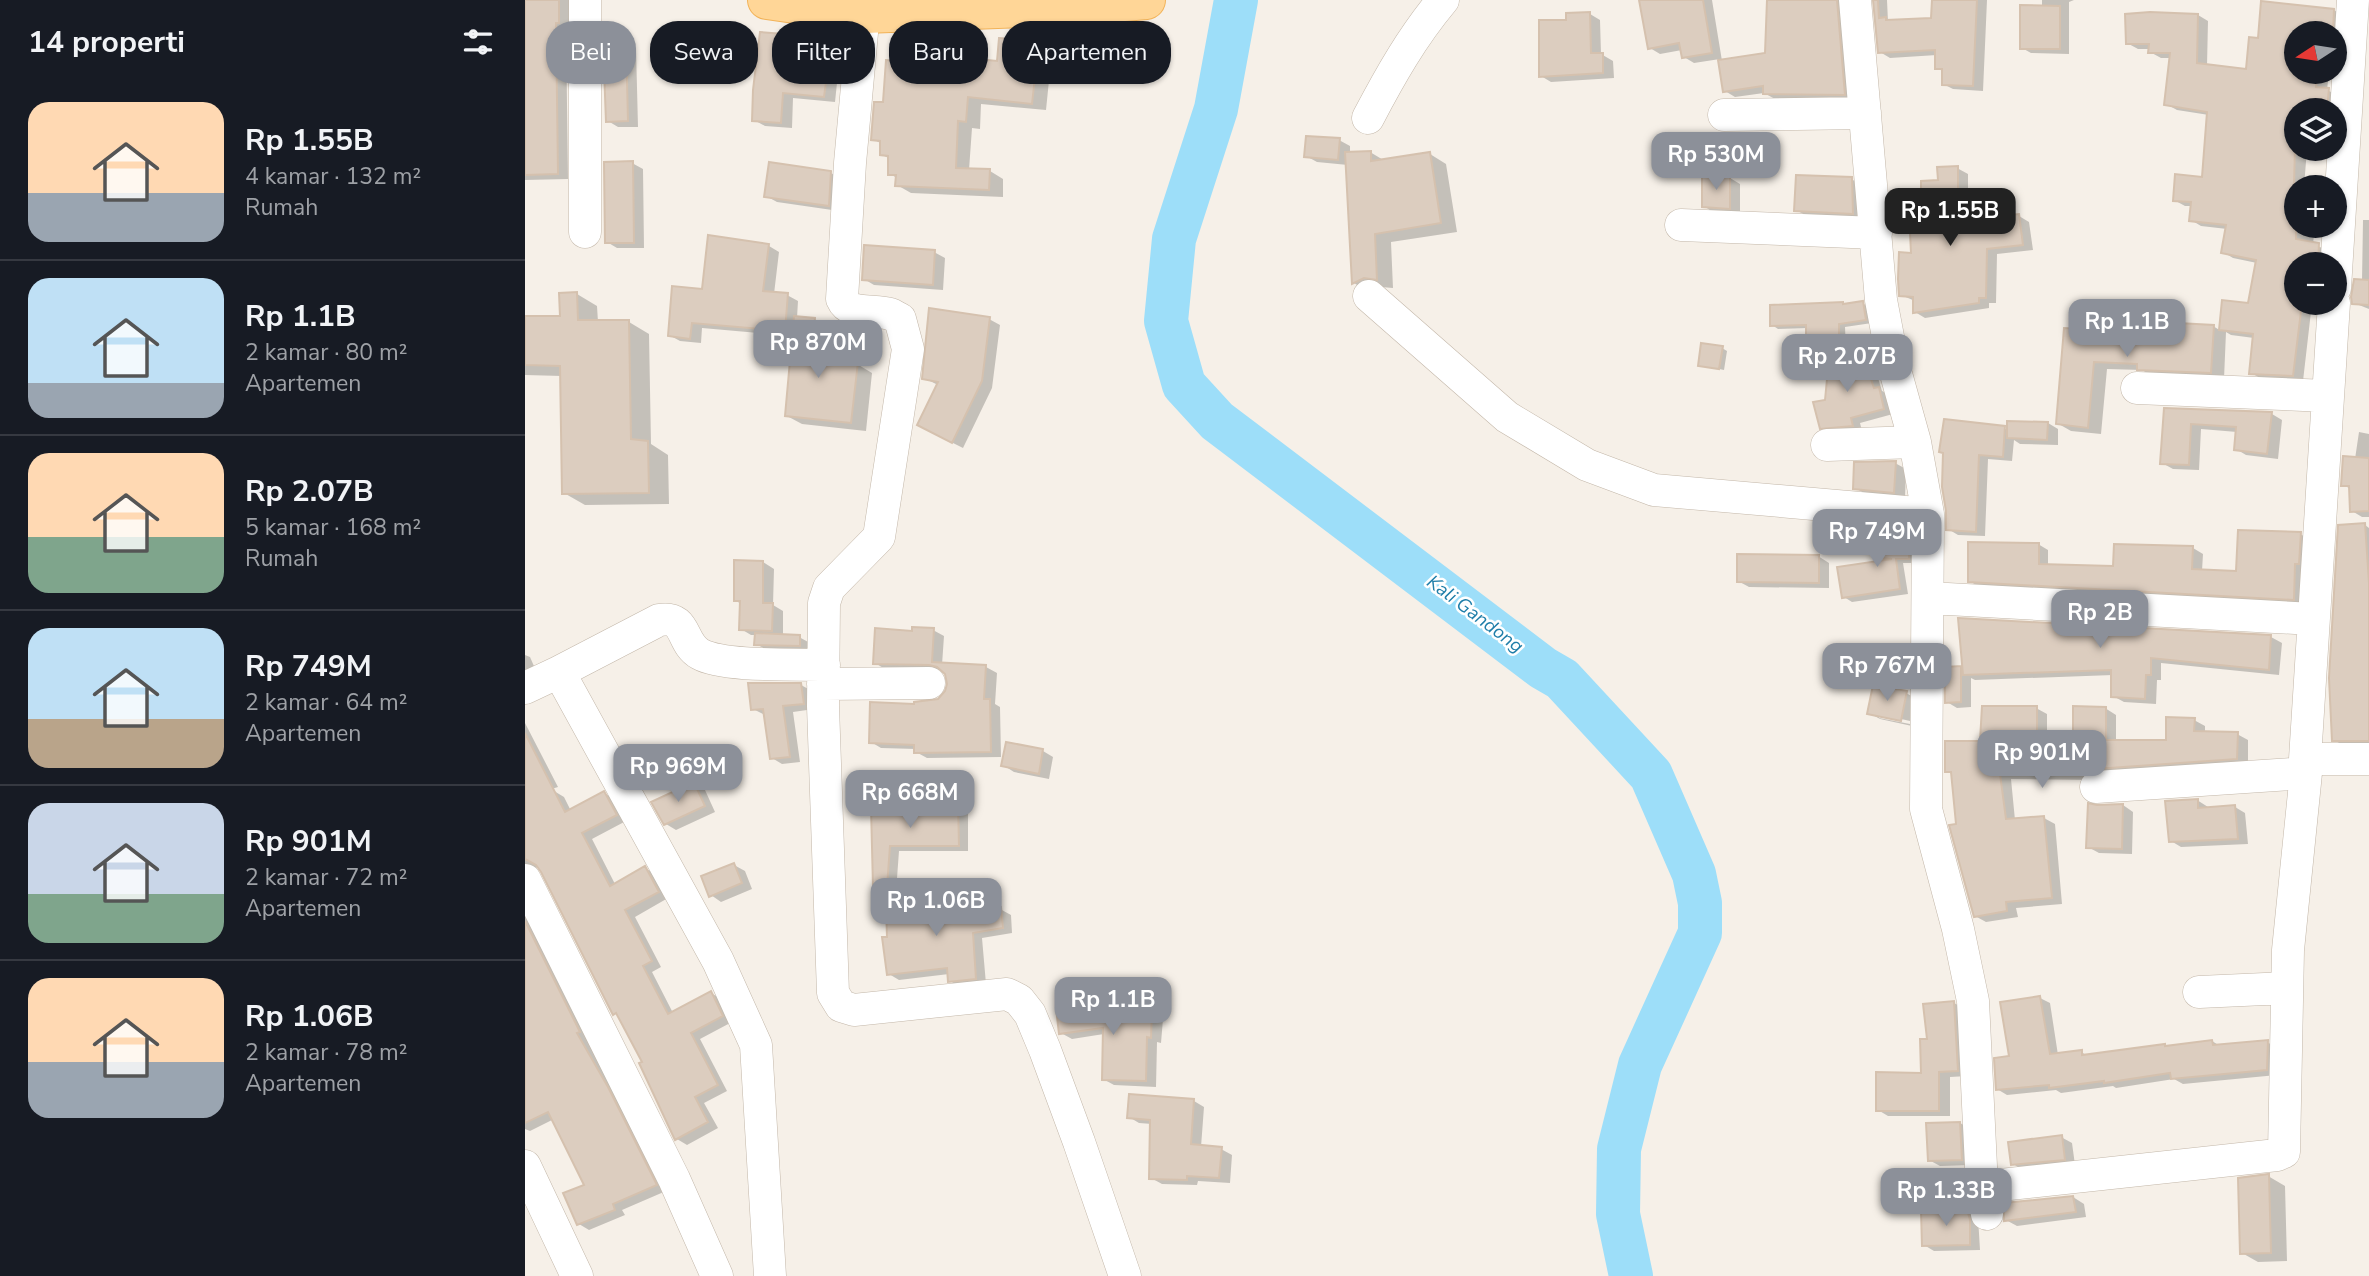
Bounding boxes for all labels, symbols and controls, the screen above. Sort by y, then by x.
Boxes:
chip: Beli [546,21,636,84]
chip: Sewa [650,21,758,84]
chip: Filter [772,21,875,84]
chip: Baru [889,21,988,84]
chip: Apartemen [1002,21,1171,84]
north arrow [2284,21,2347,84]
map controls [2284,21,2347,315]
text: 14 properti [28,22,185,63]
icon: filters [459,23,497,61]
button: layers [2284,98,2347,161]
text: Rp 1.55B [245,120,374,161]
icon: home [84,130,168,214]
pin: Rp 530M [1651,132,1781,192]
text: Rp 530M [1667,139,1765,170]
text: 4 kamar · 132 m² [245,161,421,192]
button: + [2284,175,2347,238]
pin: Rp 1.55B [1878,188,2022,248]
text: Rumah [245,192,318,223]
text: Rp 1.55B [1901,195,1999,226]
button: − [2284,252,2347,315]
text: Rp 1.1B [245,296,356,337]
pin: Rp 1.1B [2062,300,2192,359]
icon: home [84,306,168,390]
text: Rp 1.1B [2085,306,2169,337]
pin: Rp 870M [753,320,883,380]
text: Rp 870M [769,327,867,358]
pin: Rp 2.07B [1775,334,1919,394]
text: 2 kamar · 80 m² [245,337,407,368]
text: Rp 2.07B [1798,341,1896,372]
text: Apartemen [245,368,361,399]
text: Rp 2.07B [245,471,374,512]
icon: home [84,481,168,565]
pin: Rp 749M [1812,510,1942,569]
text: 5 kamar · 168 m² [245,512,421,543]
text: Rp 749M [1828,516,1926,547]
text: Rumah [245,543,318,574]
water label: Kali Gandong [1421,569,1529,659]
pin: Rp 2B [2051,590,2149,650]
text: Rp 2B [2067,597,2133,628]
pin: Rp 767M [1822,644,1952,703]
text: Rp 749M [245,646,372,687]
text: Rp 767M [1838,650,1936,681]
icon: home [84,656,168,740]
text: 2 kamar · 64 m² [245,687,407,718]
text: Apartemen [245,718,361,749]
pin: Rp 901M [1977,730,2107,790]
text: Rp 901M [1993,737,2091,768]
pin: Rp 969M [613,744,743,804]
text: Rp 969M [629,751,727,782]
pin: Rp 668M [845,770,975,830]
text: Rp 668M [861,777,959,808]
text: Rp 901M [245,821,372,862]
icon: home [84,831,168,915]
text: 2 kamar · 72 m² [245,862,407,893]
pin: Rp 1.06B [864,878,1008,938]
text: Rp 1.06B [887,885,985,916]
text: Apartemen [245,893,361,924]
pin: Rp 1.1B [1048,978,1178,1037]
text: Rp 1.1B [1071,984,1155,1015]
text: Rp 1.06B [245,996,374,1037]
icon: home [84,1006,168,1090]
text: 2 kamar · 78 m² [245,1037,407,1068]
text: Apartemen [245,1068,361,1099]
pin: Rp 1.33B [1874,1168,2018,1228]
text: Rp 1.33B [1897,1175,1995,1206]

